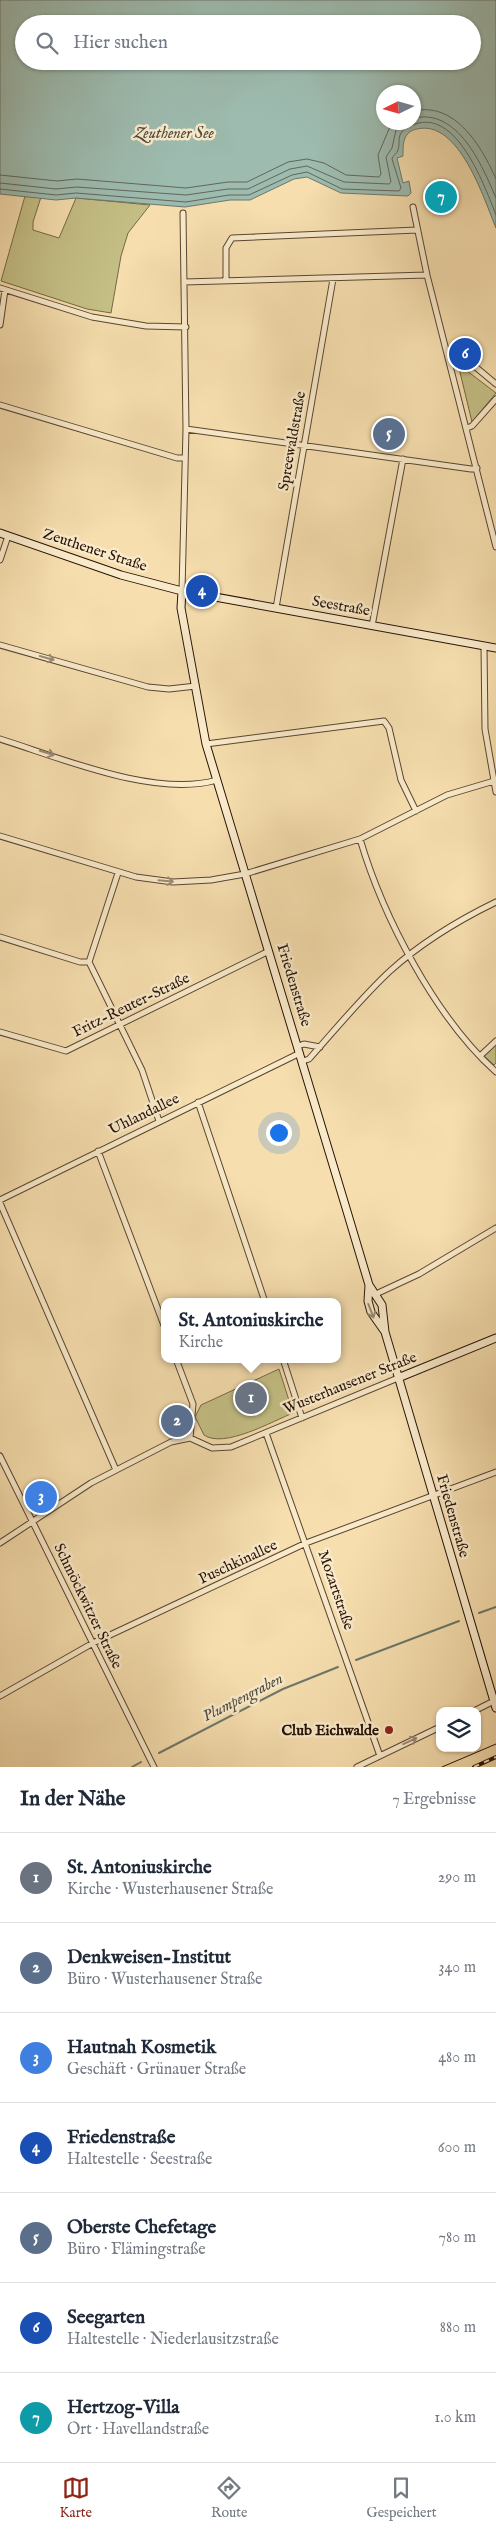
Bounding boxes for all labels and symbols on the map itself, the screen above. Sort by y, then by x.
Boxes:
north arrow [376,85,421,130]
water label: Zeuthener See [132,124,214,144]
pin: 7 [425,178,457,216]
pin: 6 [449,335,481,373]
street label: Spreewaldstraße [274,390,310,492]
pin: 5 [373,415,405,453]
street label: Zeuthener Straße [41,524,150,576]
pin: 4 [186,572,218,610]
street label: Seestraße [311,592,372,620]
one-way arrow [38,654,54,664]
one-way arrow [38,749,54,759]
one-way arrow [158,877,174,886]
street label: Friedenstraße [272,941,316,1029]
street label: Fritz-Reuter-Straße [69,968,193,1042]
street label: Uhlandallee [106,1089,182,1139]
your location [266,1120,292,1146]
one-way arrow [367,1302,376,1318]
street label: Wusterhausener Straße [281,1348,419,1418]
pin: 1 [235,1379,267,1417]
pin: 2 [161,1402,193,1440]
street label: Friedenstraße [432,1472,474,1560]
pin: 3 [25,1478,57,1516]
street label: Puschkinallee [196,1535,280,1588]
street label: Schmöckwitzer Straße [49,1540,127,1672]
street label: Mozartstraße [313,1548,359,1633]
water label: Plumpengraben [199,1669,287,1727]
place label: Club Eichwalde [281,1721,379,1740]
marker: Club Eichwalde [383,1724,395,1736]
one-way arrow [402,1736,417,1746]

